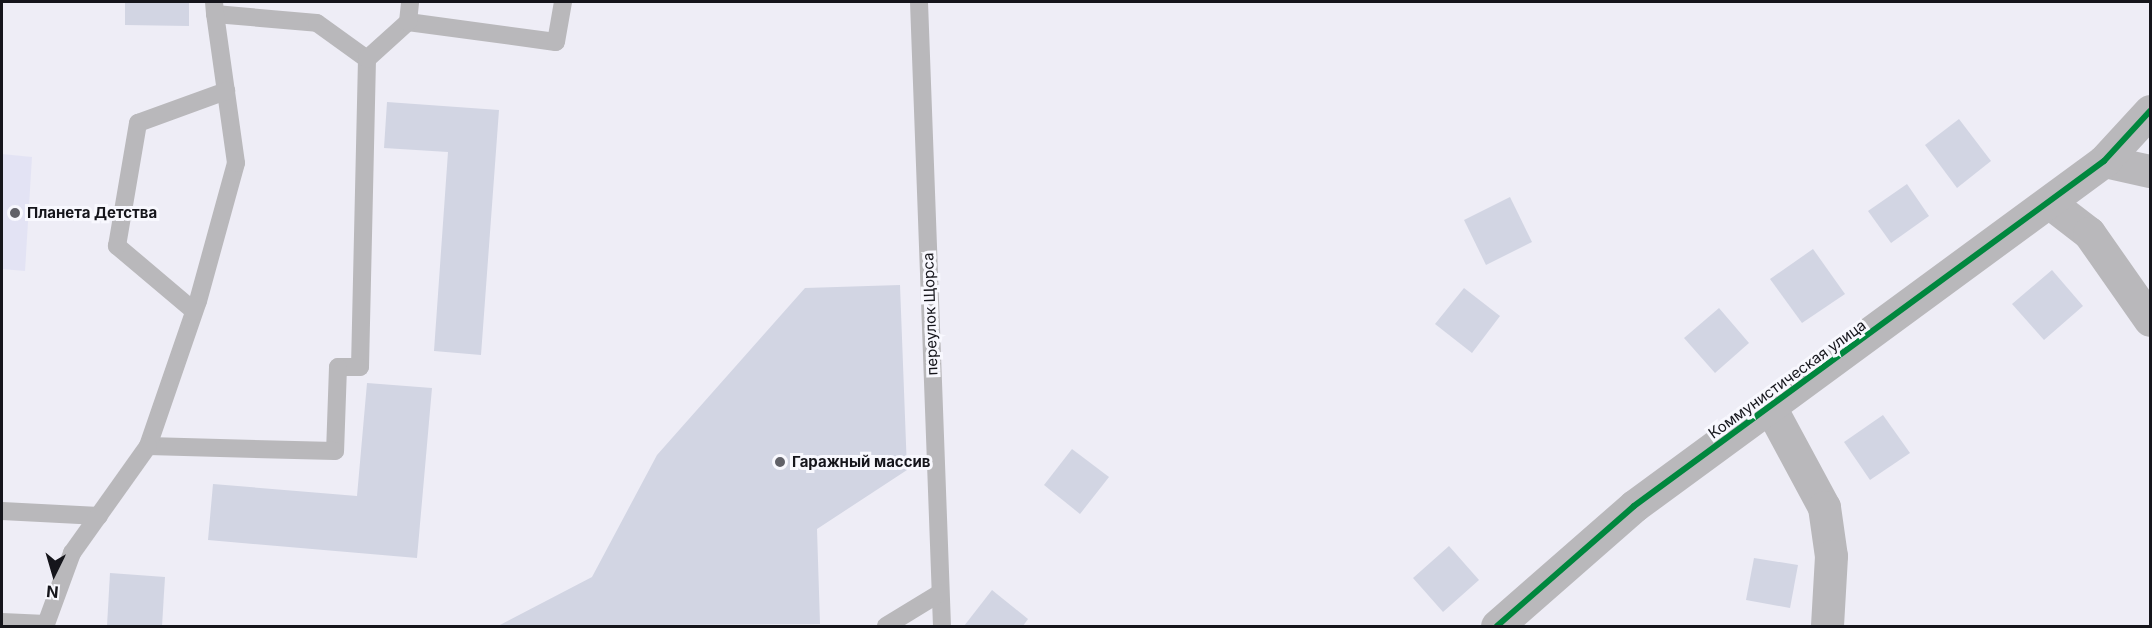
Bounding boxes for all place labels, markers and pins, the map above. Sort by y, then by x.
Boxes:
place label: Планета Детства [27,204,157,222]
marker: Планета Детства [8,206,22,220]
place label: Гаражный массив [792,453,930,471]
marker: Гаражный массив [773,455,787,469]

